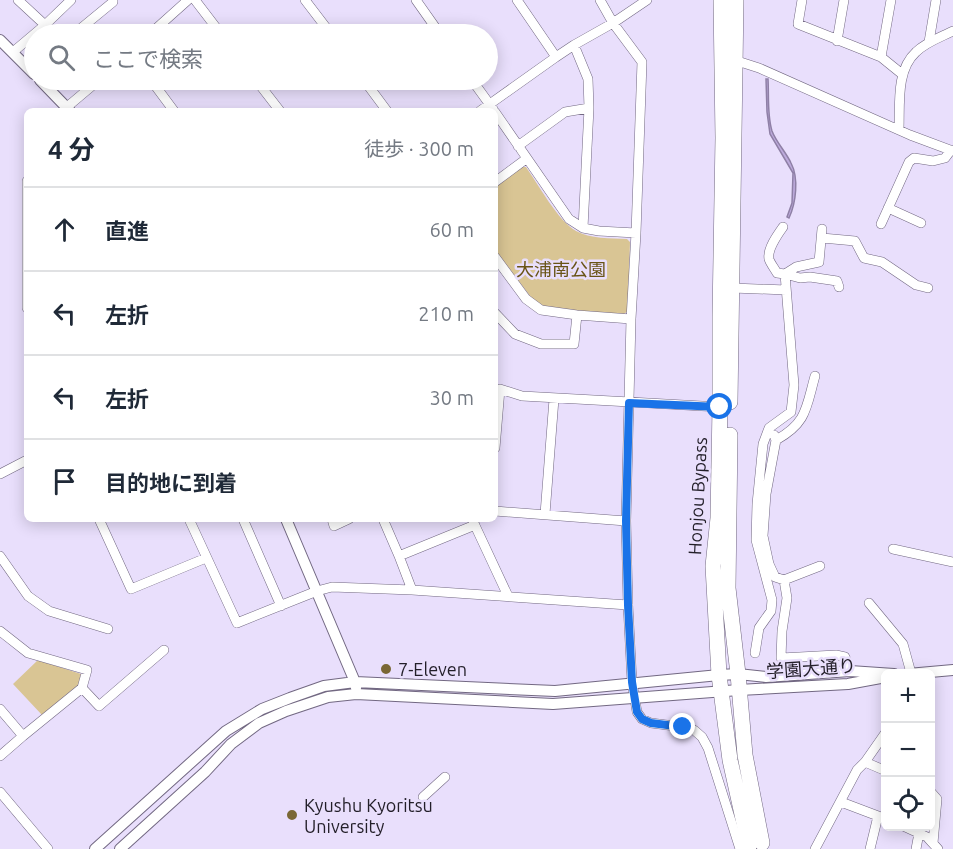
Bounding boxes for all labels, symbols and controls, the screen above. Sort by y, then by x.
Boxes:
search box [24,24,498,90]
icon: search [45,41,78,74]
text: ここで検索 [93,46,203,71]
text: 4 分 [48,135,95,164]
text: 徒歩 · 300 m [364,137,474,160]
icon: ahead [48,213,81,246]
text: 直進 [105,218,149,243]
text: 60 m [430,218,474,241]
park label: 大浦南公園 [516,259,606,279]
icon: left [48,297,81,330]
text: 左折 [105,302,149,327]
text: 210 m [418,302,474,325]
icon: left [48,381,81,414]
text: 左折 [105,386,149,411]
text: 30 m [430,386,474,409]
route start [706,393,732,419]
street label: Honjou Bypass [684,436,710,556]
icon: arrive [48,465,81,498]
text: 目的地に到着 [105,470,237,495]
street label: 学園大通り [765,655,857,681]
place label: 7-Eleven [398,659,467,679]
marker: 7-Eleven [379,662,393,676]
map controls [881,669,935,831]
button: + [881,669,935,723]
route end [669,713,695,739]
button: − [881,723,935,777]
button: locate [881,777,935,831]
place label: Kyushu Kyoritsu University [304,795,433,836]
marker: Kyushu Kyoritsu University [285,808,299,822]

